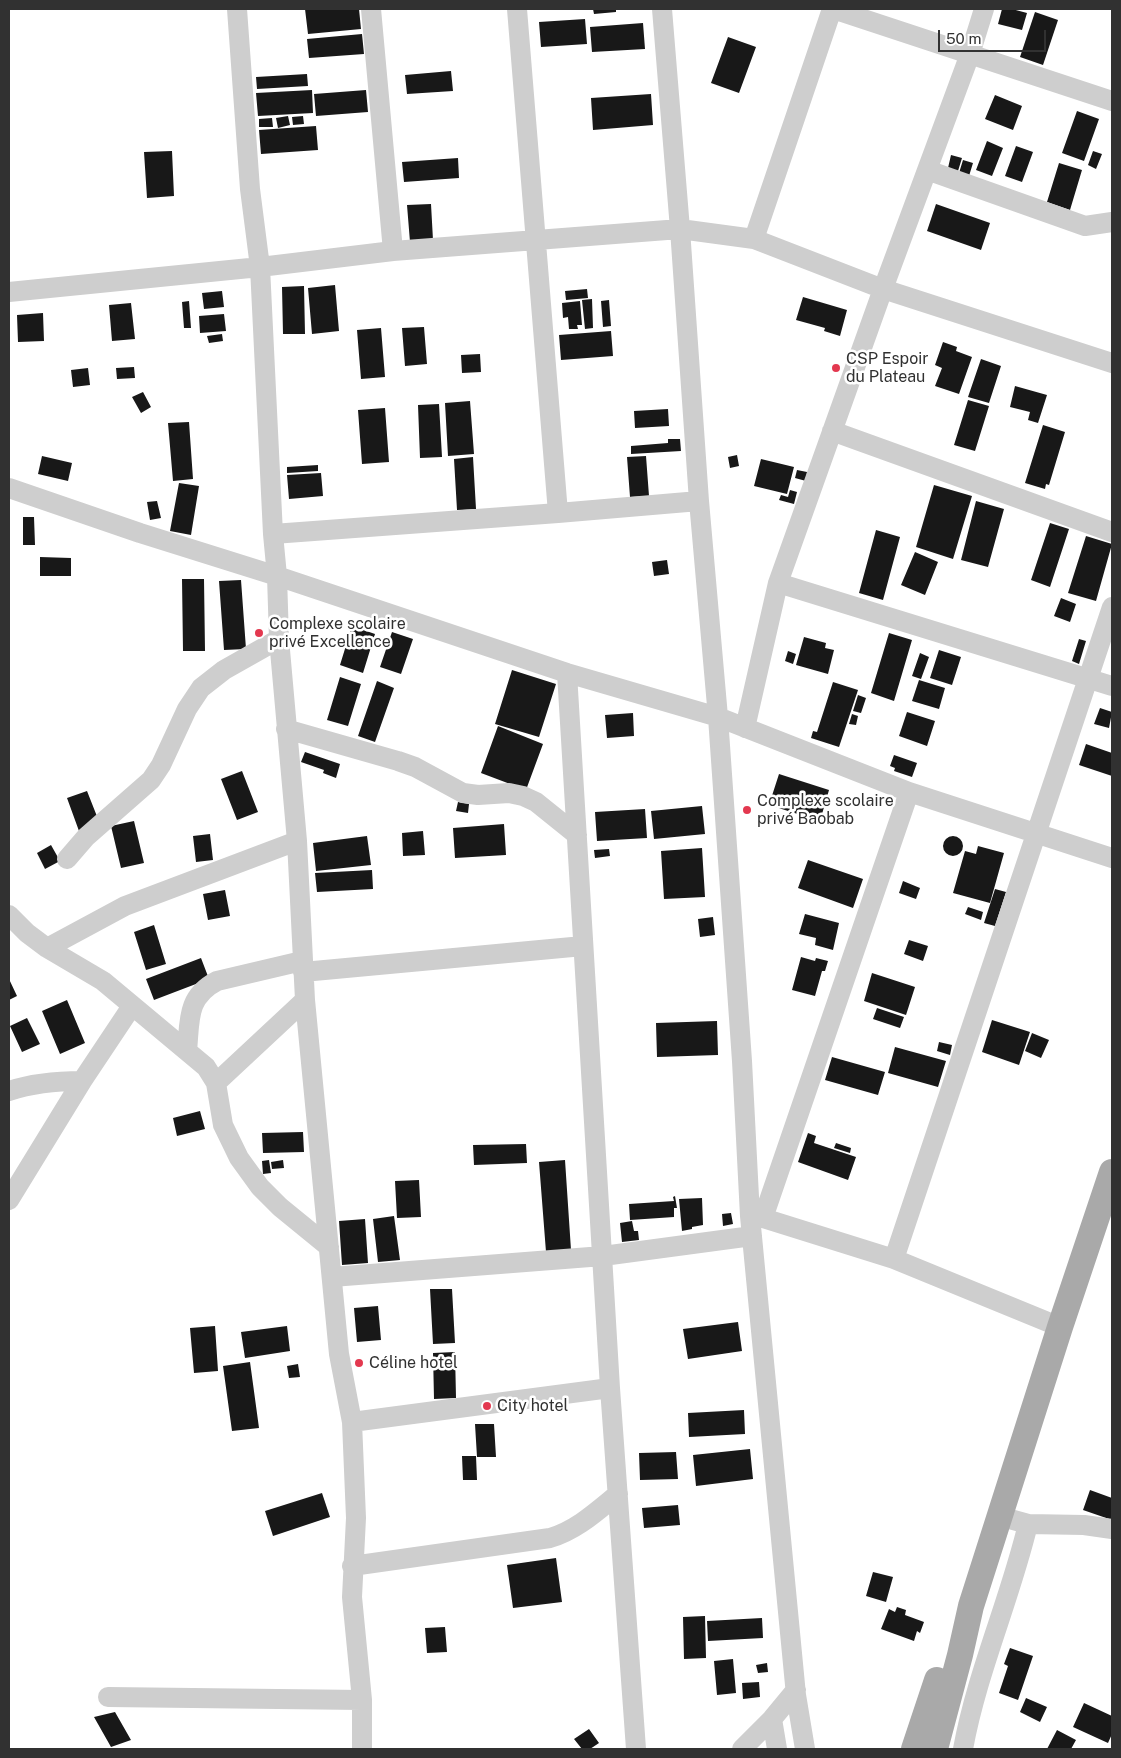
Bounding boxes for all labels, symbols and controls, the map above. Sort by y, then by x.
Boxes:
scale bar [941,20,1048,52]
text: 50 m [946,30,981,47]
place label: CSP Espoir du Plateau [846,349,929,387]
marker: CSP Espoir du Plateau [830,362,842,374]
place label: Complexe scolaire privé Excellence [269,614,406,652]
marker: Complexe scolaire privé Excellence [253,627,265,639]
place label: Complexe scolaire privé Baobab [757,791,894,829]
marker: Complexe scolaire privé Baobab [741,804,753,816]
place label: Céline hotel [369,1353,458,1373]
marker: Céline hotel [353,1357,365,1369]
place label: City hotel [497,1396,568,1416]
marker: City hotel [481,1400,493,1412]

